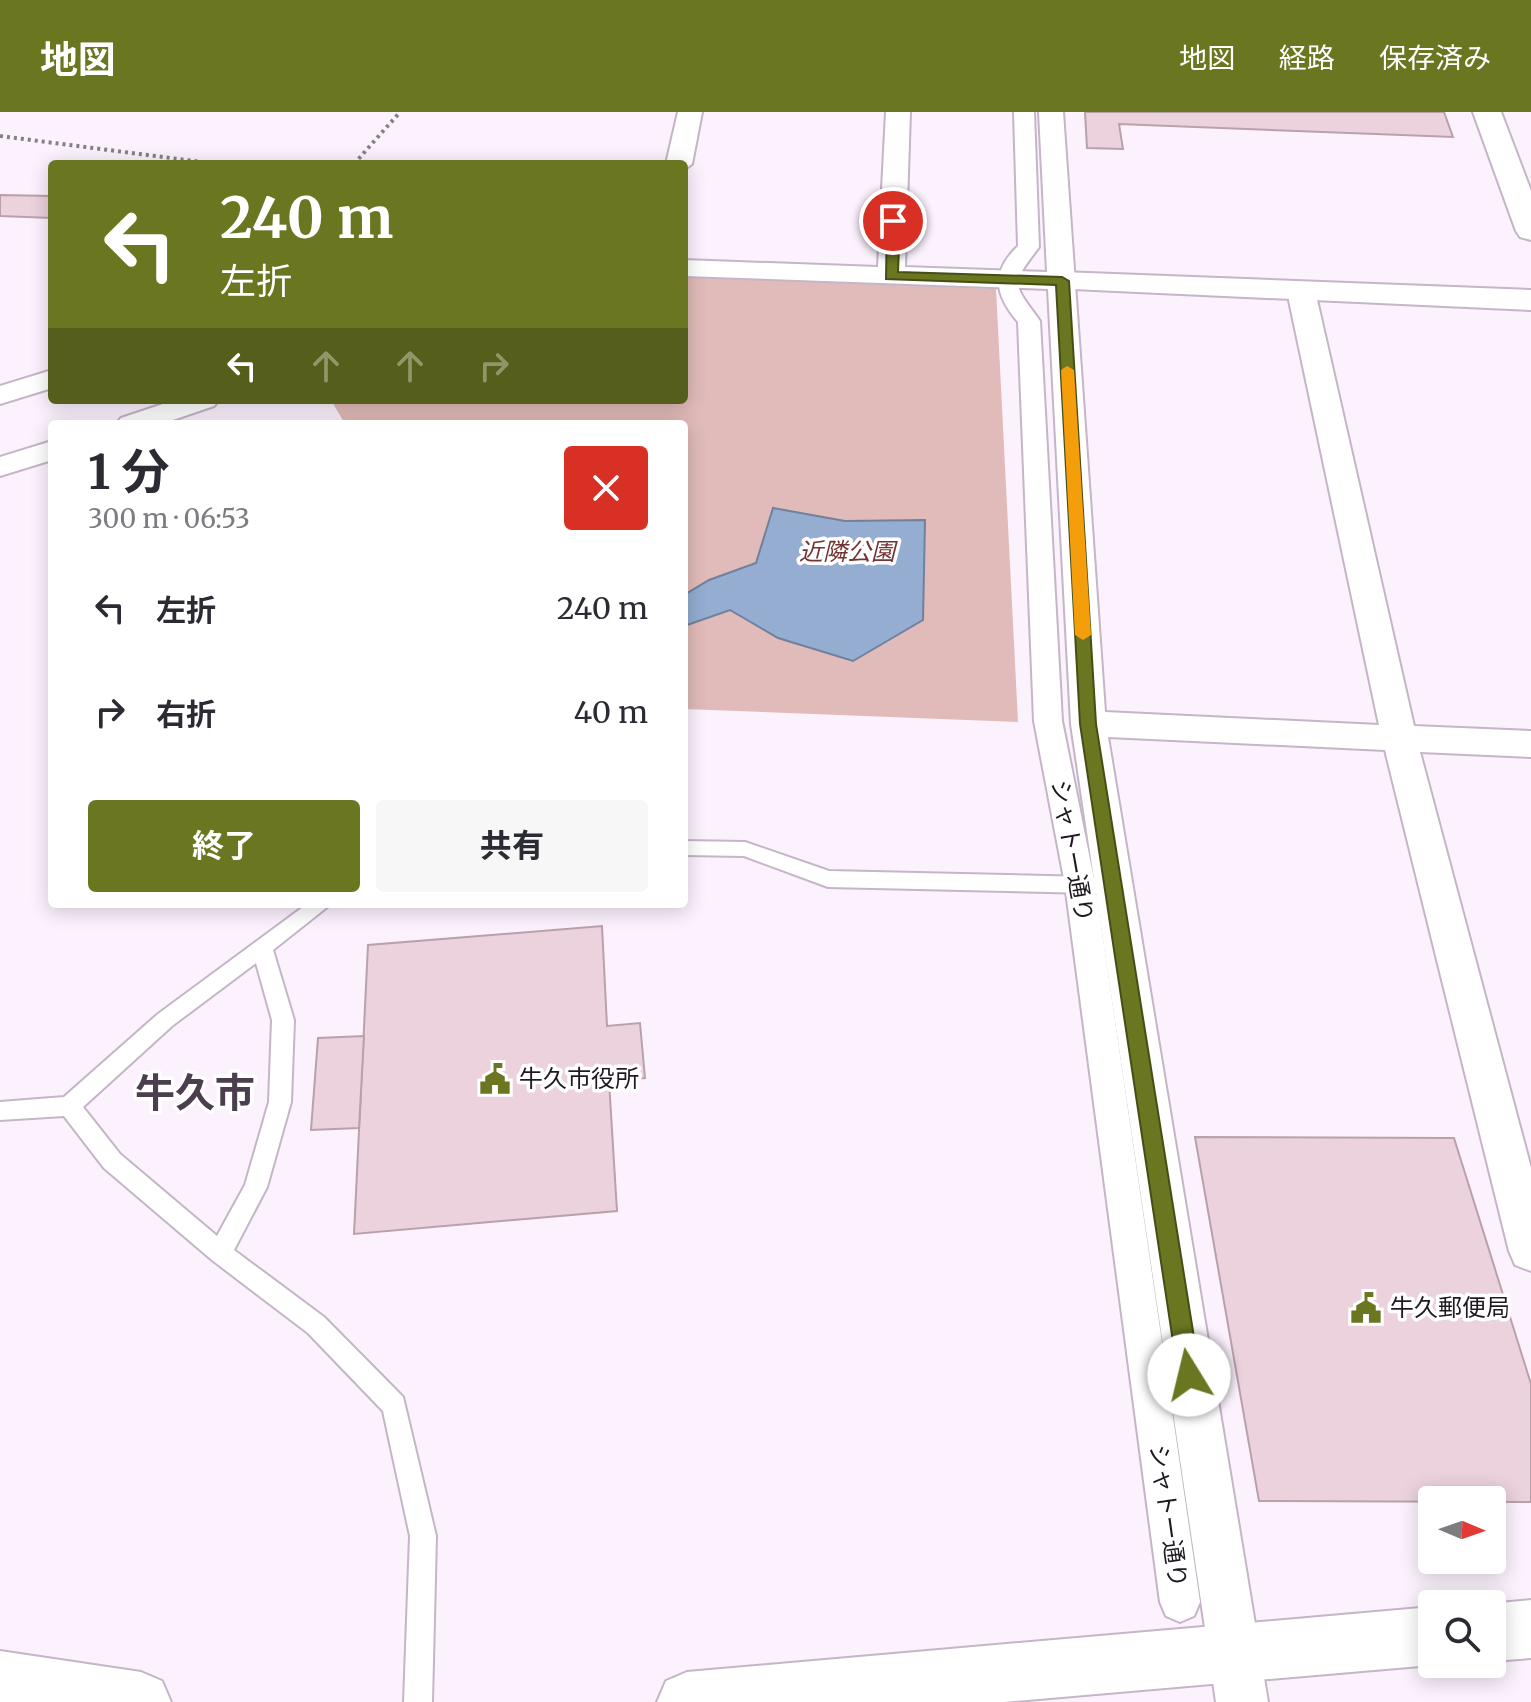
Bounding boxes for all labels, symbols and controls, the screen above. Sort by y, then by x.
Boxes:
text: 地図 [40,36,116,83]
text: 地図 [1179,40,1235,76]
text: 経路 [1279,40,1335,76]
text: 保存済み [1379,40,1491,76]
text: 240 m [220,183,393,253]
pin [859,187,927,255]
icon: left [88,192,192,296]
icon: arrive [871,199,915,243]
text: 左折 [220,259,292,304]
icon: left [220,344,264,388]
icon: ahead [304,344,348,388]
icon: ahead [388,344,432,388]
icon: right [472,344,516,388]
text: 1 分 [88,442,170,502]
button: close [564,446,648,530]
text: 300 m · 06:53 [88,502,250,535]
park label: 近隣公園 [799,536,898,567]
icon: left [88,586,132,630]
text: 240 m [557,589,648,627]
text: 左折 [156,591,216,629]
icon: right [88,690,132,734]
text: 40 m [574,693,648,731]
text: 右折 [156,695,216,733]
street label: シャトー通り [1045,777,1100,925]
button: 終了 [88,800,360,892]
button: 共有 [376,800,648,892]
public building icon: 牛久市役所 [478,1062,512,1096]
place label: 牛久市役所 [519,1063,639,1094]
district label: 牛久市 [135,1068,255,1118]
public building icon: 牛久郵便局 [1349,1291,1383,1325]
place label: 牛久郵便局 [1390,1292,1510,1323]
position arrow [1147,1333,1231,1417]
street label: シャトー通り [1143,1442,1194,1589]
north arrow [1418,1486,1506,1574]
map controls [1418,1486,1506,1678]
button: search [1418,1590,1506,1678]

